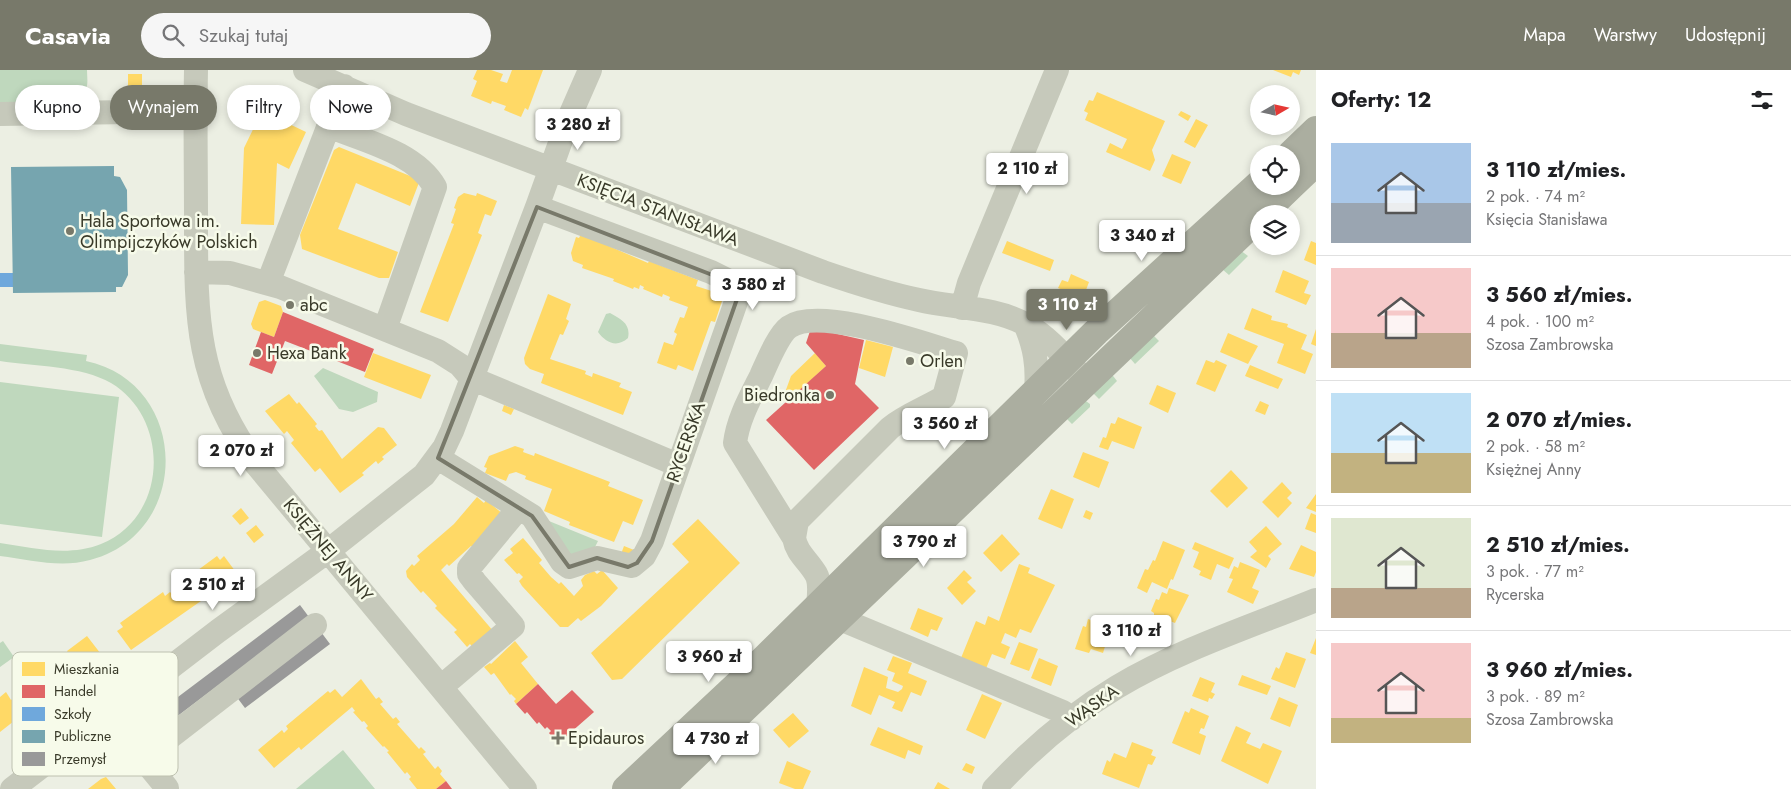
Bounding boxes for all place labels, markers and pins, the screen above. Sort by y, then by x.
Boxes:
pin: 3 280 zł [526,108,630,151]
pin: 2 110 zł [975,152,1079,195]
place label: Hala Sportowa im. Olimpijczyków Polskich [80,208,258,255]
pin: 3 340 zł [1090,220,1194,262]
marker: Hala Sportowa im. Olimpijczyków Polskich [64,225,76,237]
pin: 3 580 zł [701,268,805,311]
pin: 3 110 zł [1015,288,1119,331]
place label: abc [300,292,328,318]
marker: abc [284,299,296,311]
place label: Hexa Bank [267,340,347,366]
marker: Hexa Bank [251,347,263,359]
place label: Orlen [920,348,963,374]
marker: Orlen [904,355,916,367]
place label: Biedronka [744,382,820,408]
marker: Biedronka [824,389,836,401]
pin: 3 560 zł [893,408,997,450]
pin: 2 070 zł [189,434,293,477]
pin: 3 790 zł [872,526,976,568]
pin: 2 510 zł [161,568,265,611]
pin: 3 110 zł [1079,614,1183,657]
pin: 3 960 zł [657,640,761,683]
pin: 4 730 zł [664,722,768,765]
place label: Epidauros [568,725,644,751]
marker: Epidauros [552,732,564,744]

